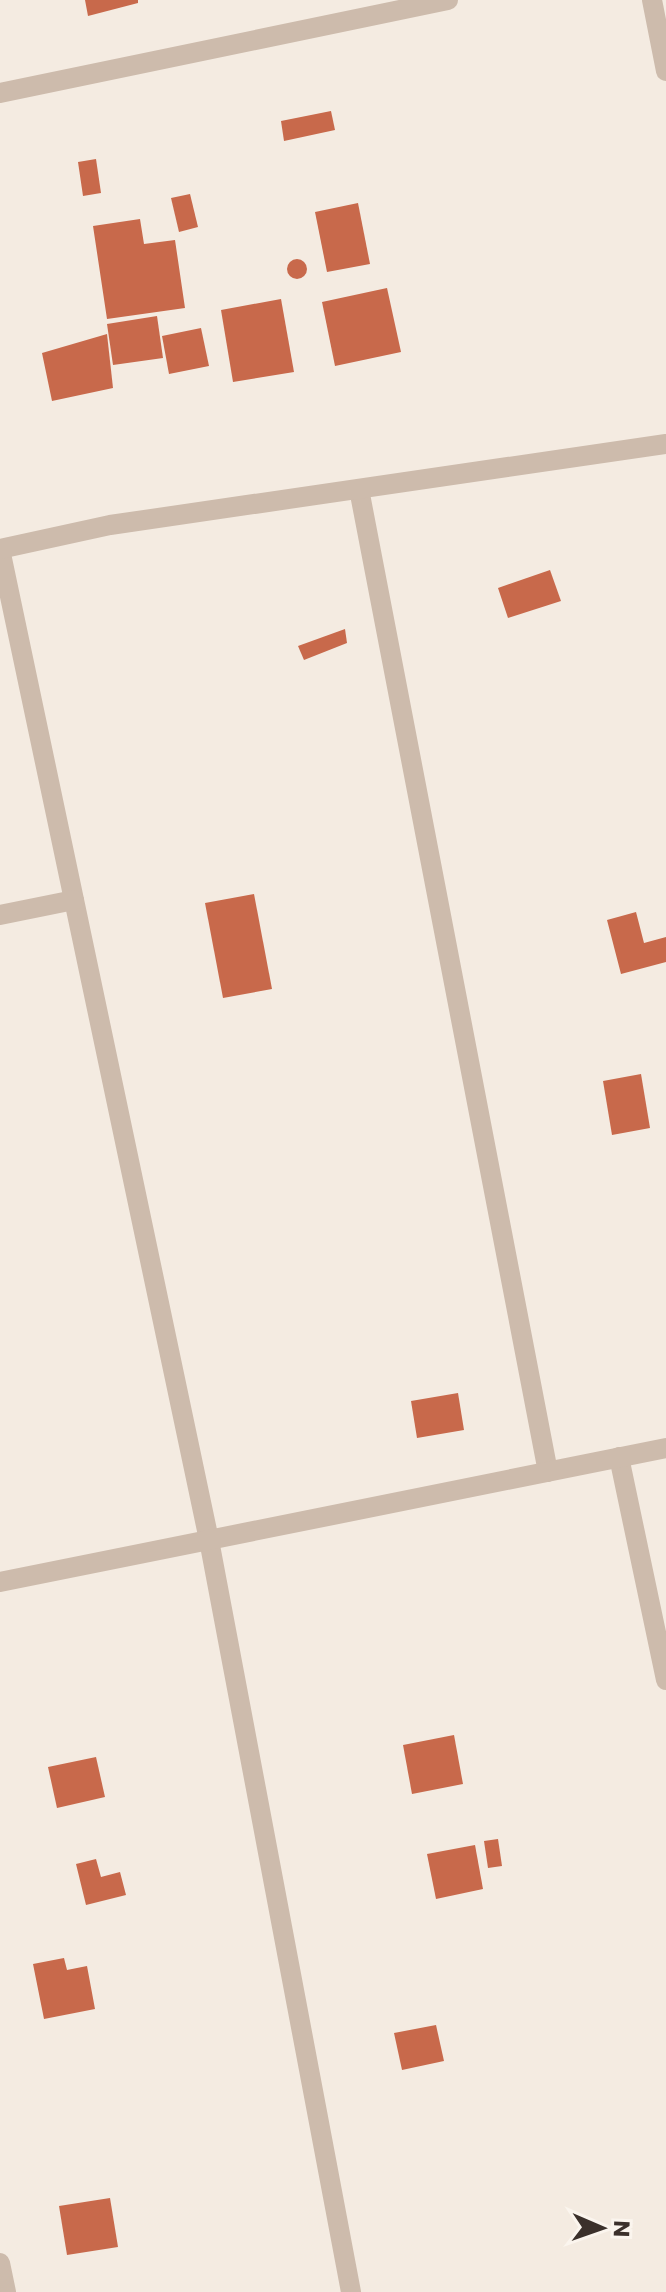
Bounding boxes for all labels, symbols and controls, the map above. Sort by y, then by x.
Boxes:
north arrow [562,2188,642,2268]
text: N [606,2220,637,2237]

